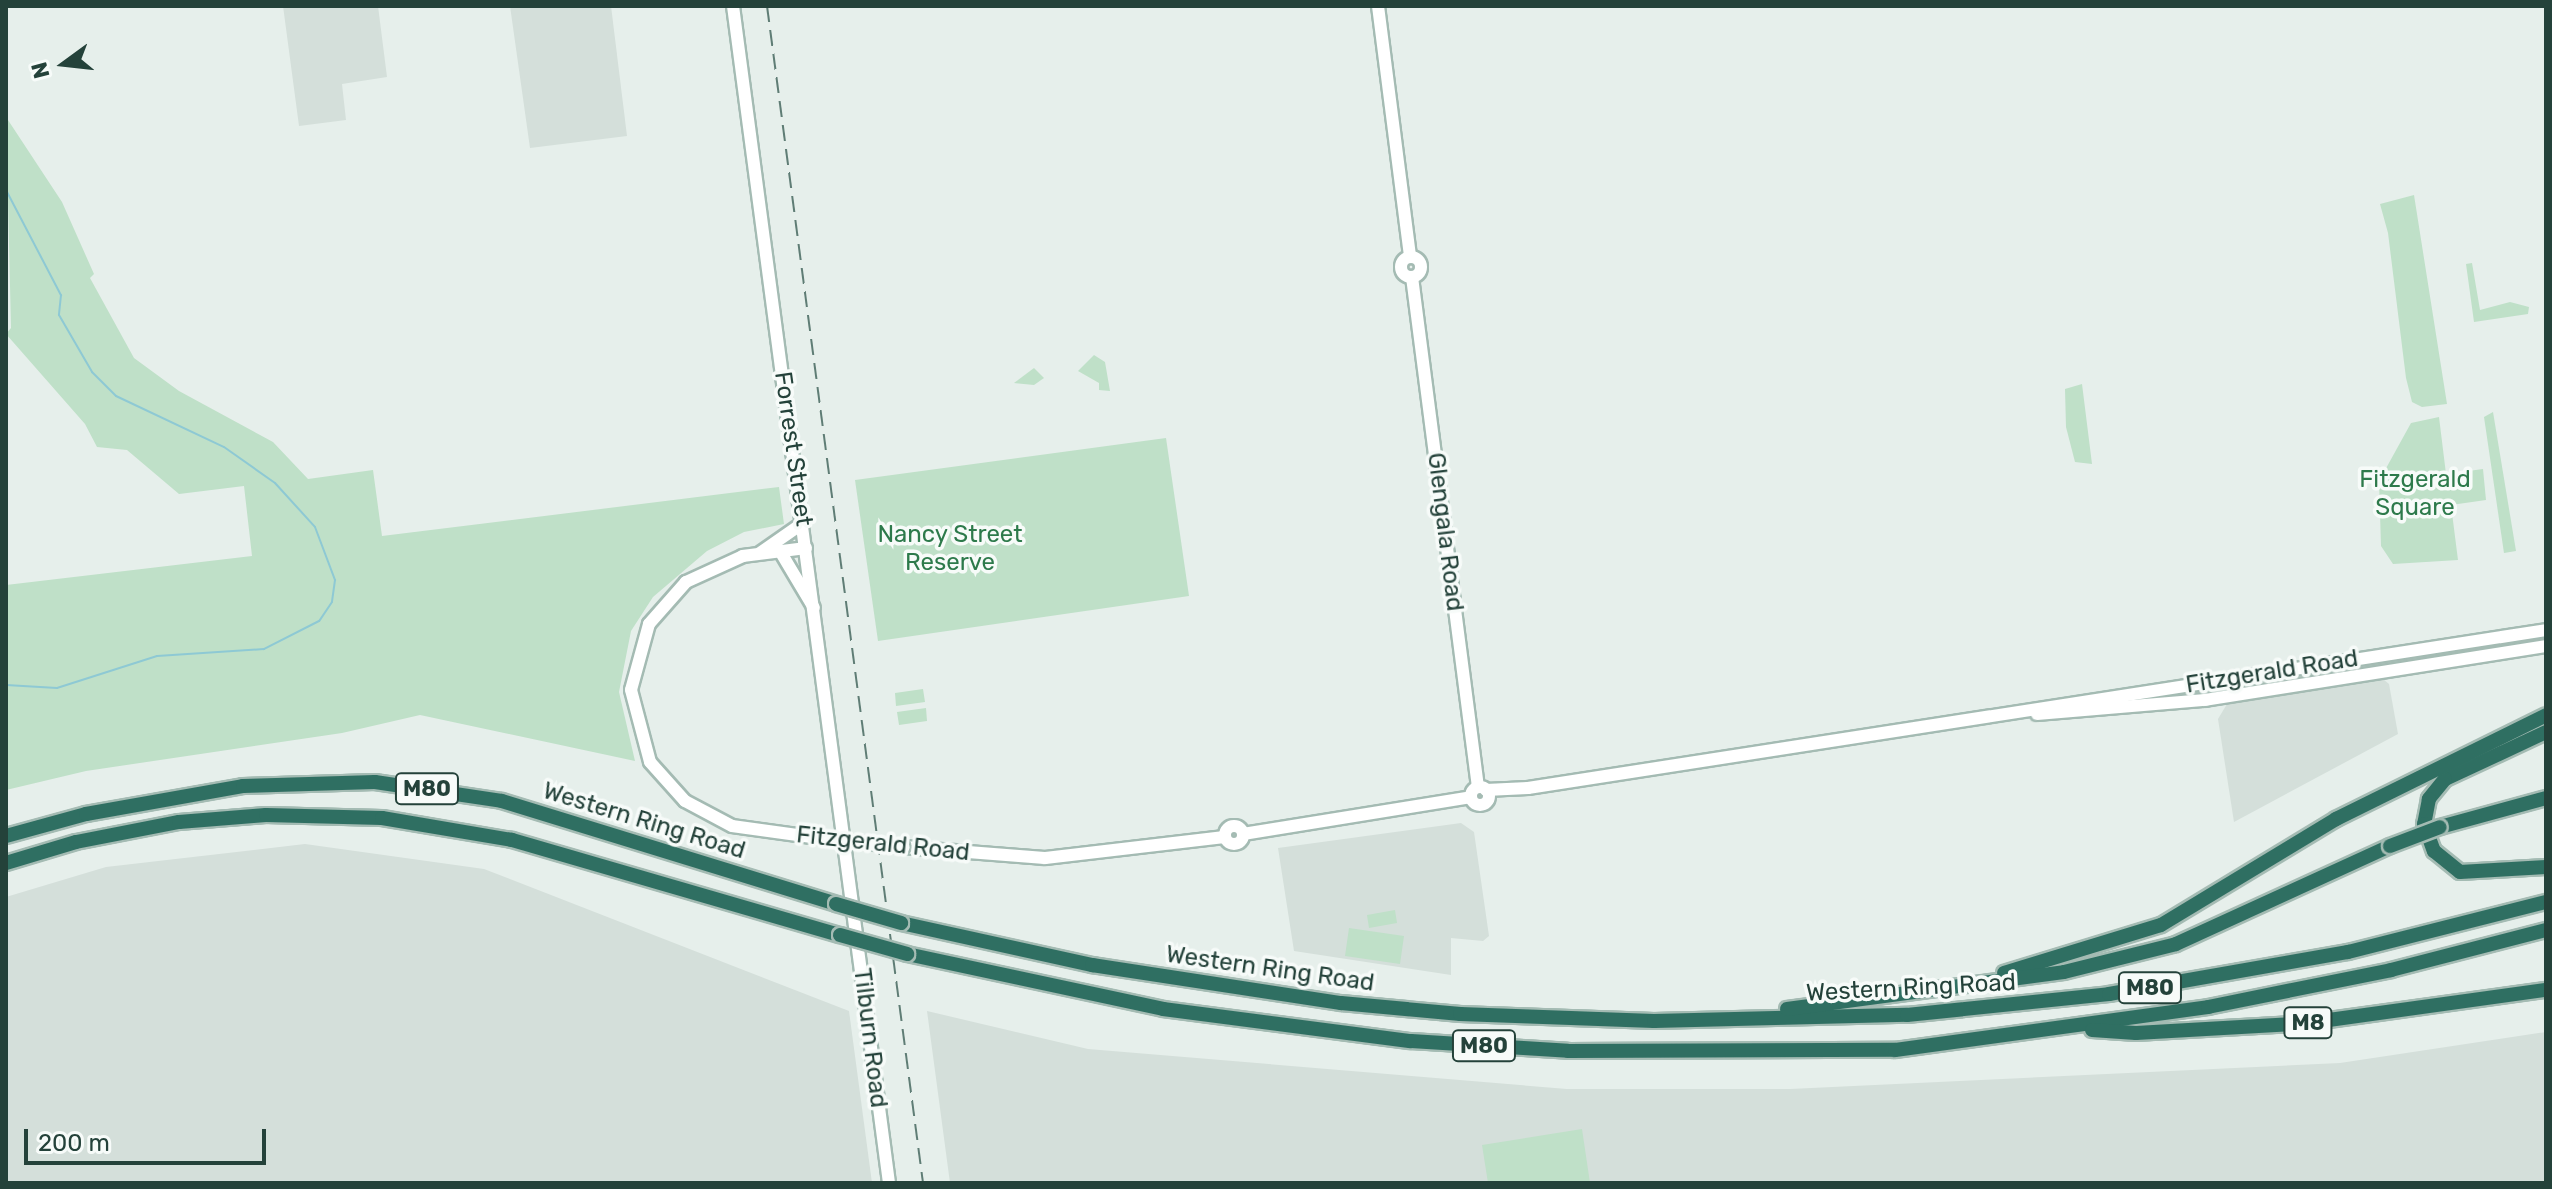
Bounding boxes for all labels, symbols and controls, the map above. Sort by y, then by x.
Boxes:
north arrow [24,24,104,104]
text: N [25,59,55,81]
street label: Forrest Street [768,370,818,528]
street label: Glengala Road [1421,451,1469,613]
park label: Fitzgerald Square [2359,466,2471,522]
park label: Nancy Street Reserve [877,521,1023,577]
street label: Fitzgerald Road [2184,644,2360,700]
road number: M80 [393,771,461,807]
street label: Western Ring Road [539,777,749,865]
street label: Fitzgerald Road [795,821,971,867]
street label: Western Ring Road [1164,940,1376,998]
street label: Tilburn Road [847,966,893,1110]
street label: Western Ring Road [1805,968,2017,1008]
road number: M80 [2116,970,2184,1006]
road number: M8 [2282,1005,2334,1041]
road number: M80 [1450,1028,1518,1064]
scale bar [28,1113,270,1163]
text: 200 m [38,1129,110,1157]

